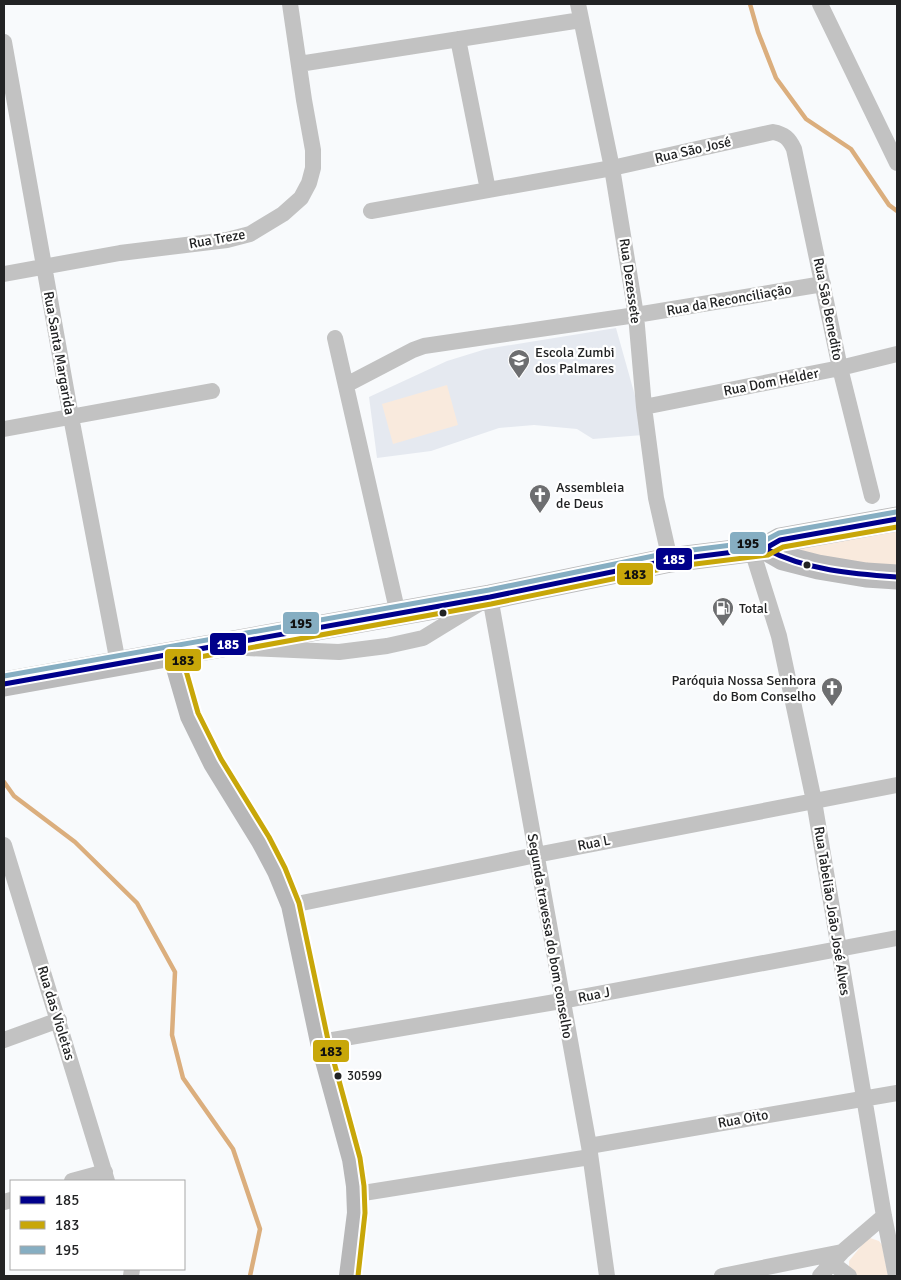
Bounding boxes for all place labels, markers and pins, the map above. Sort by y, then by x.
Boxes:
place label: Escola Zumbi dos Palmares [535,344,615,377]
school or university icon: Escola Zumbi dos Palmares [507,348,531,379]
place label: Assembleia de Deus [556,479,624,512]
church icon: Assembleia de Deus [528,483,552,514]
unlabelled marker [802,560,812,570]
fuel station icon: Total [711,596,735,627]
place label: Total [739,600,768,617]
unlabelled marker [438,608,448,618]
place label: Paróquia Nossa Senhora do Bom Conselho [671,672,816,705]
church icon: Paróquia Nossa Senhora do Bom Conselho [820,676,844,707]
place label: 30599 [347,1068,382,1084]
marker: 30599 [333,1071,343,1081]

